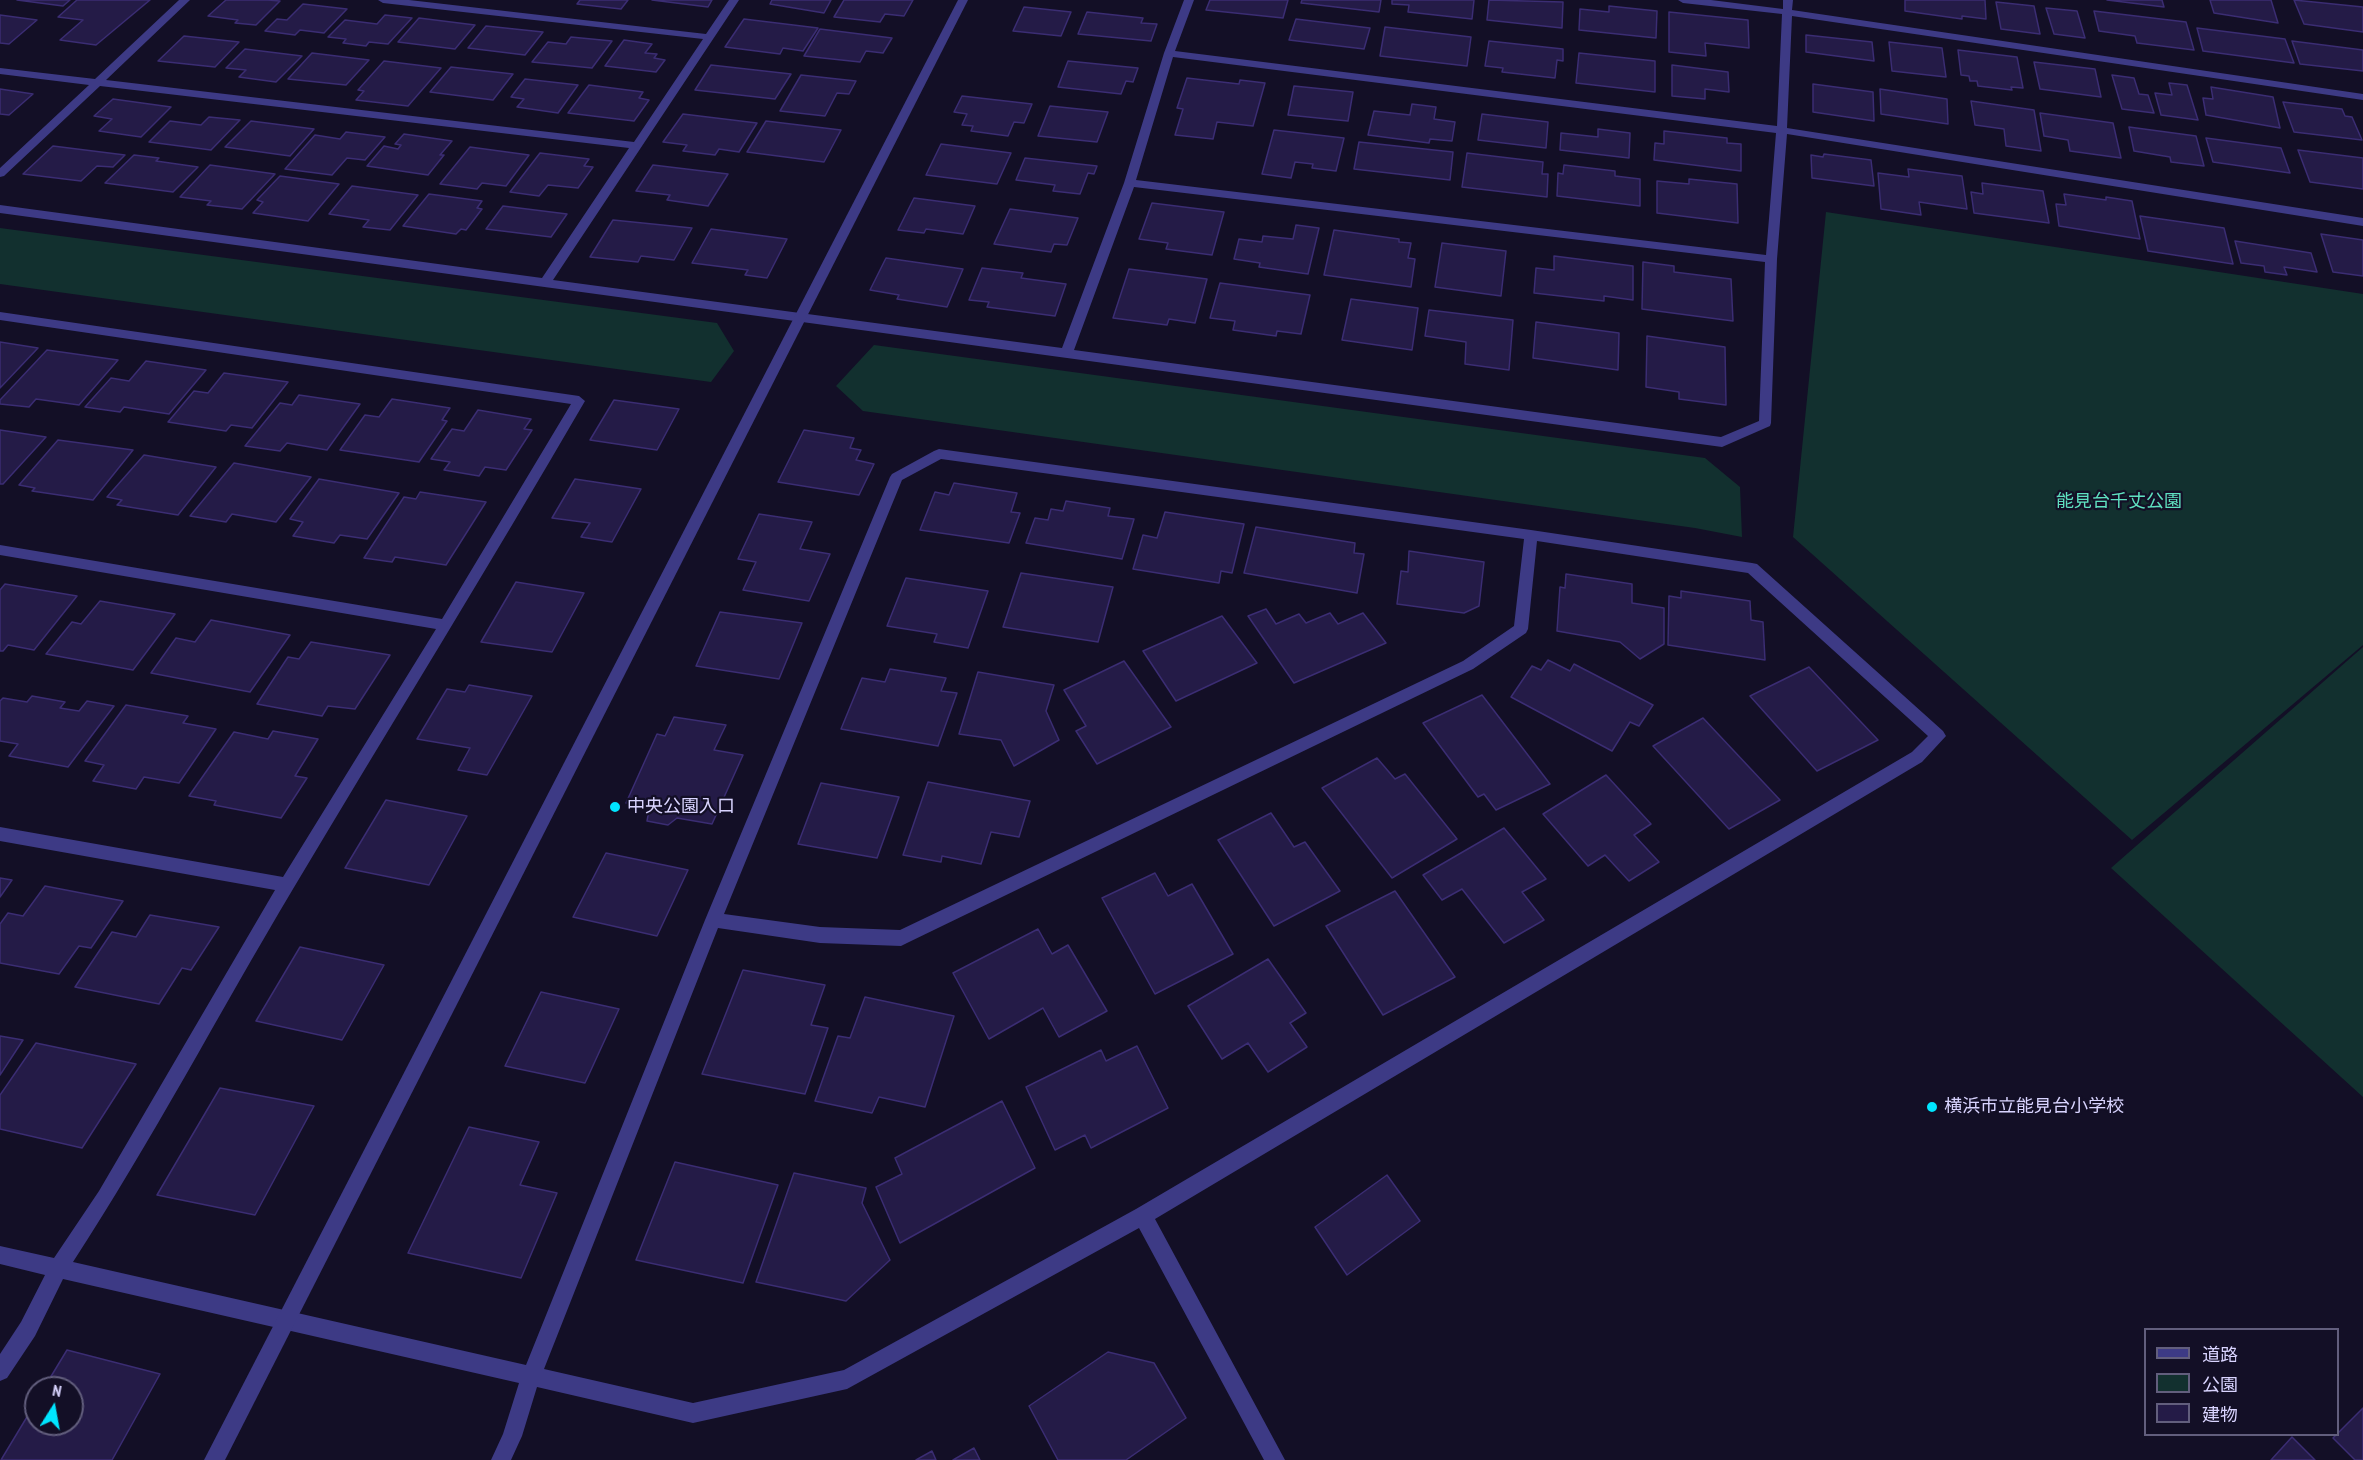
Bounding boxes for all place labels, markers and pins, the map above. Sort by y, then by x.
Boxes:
place label: 中央公園入口 [627,796,735,818]
marker: 中央公園入口 [608,800,622,814]
place label: 横浜市立能見台小学校 [1944,1096,2124,1118]
marker: 横浜市立能見台小学校 [1925,1100,1939,1114]

